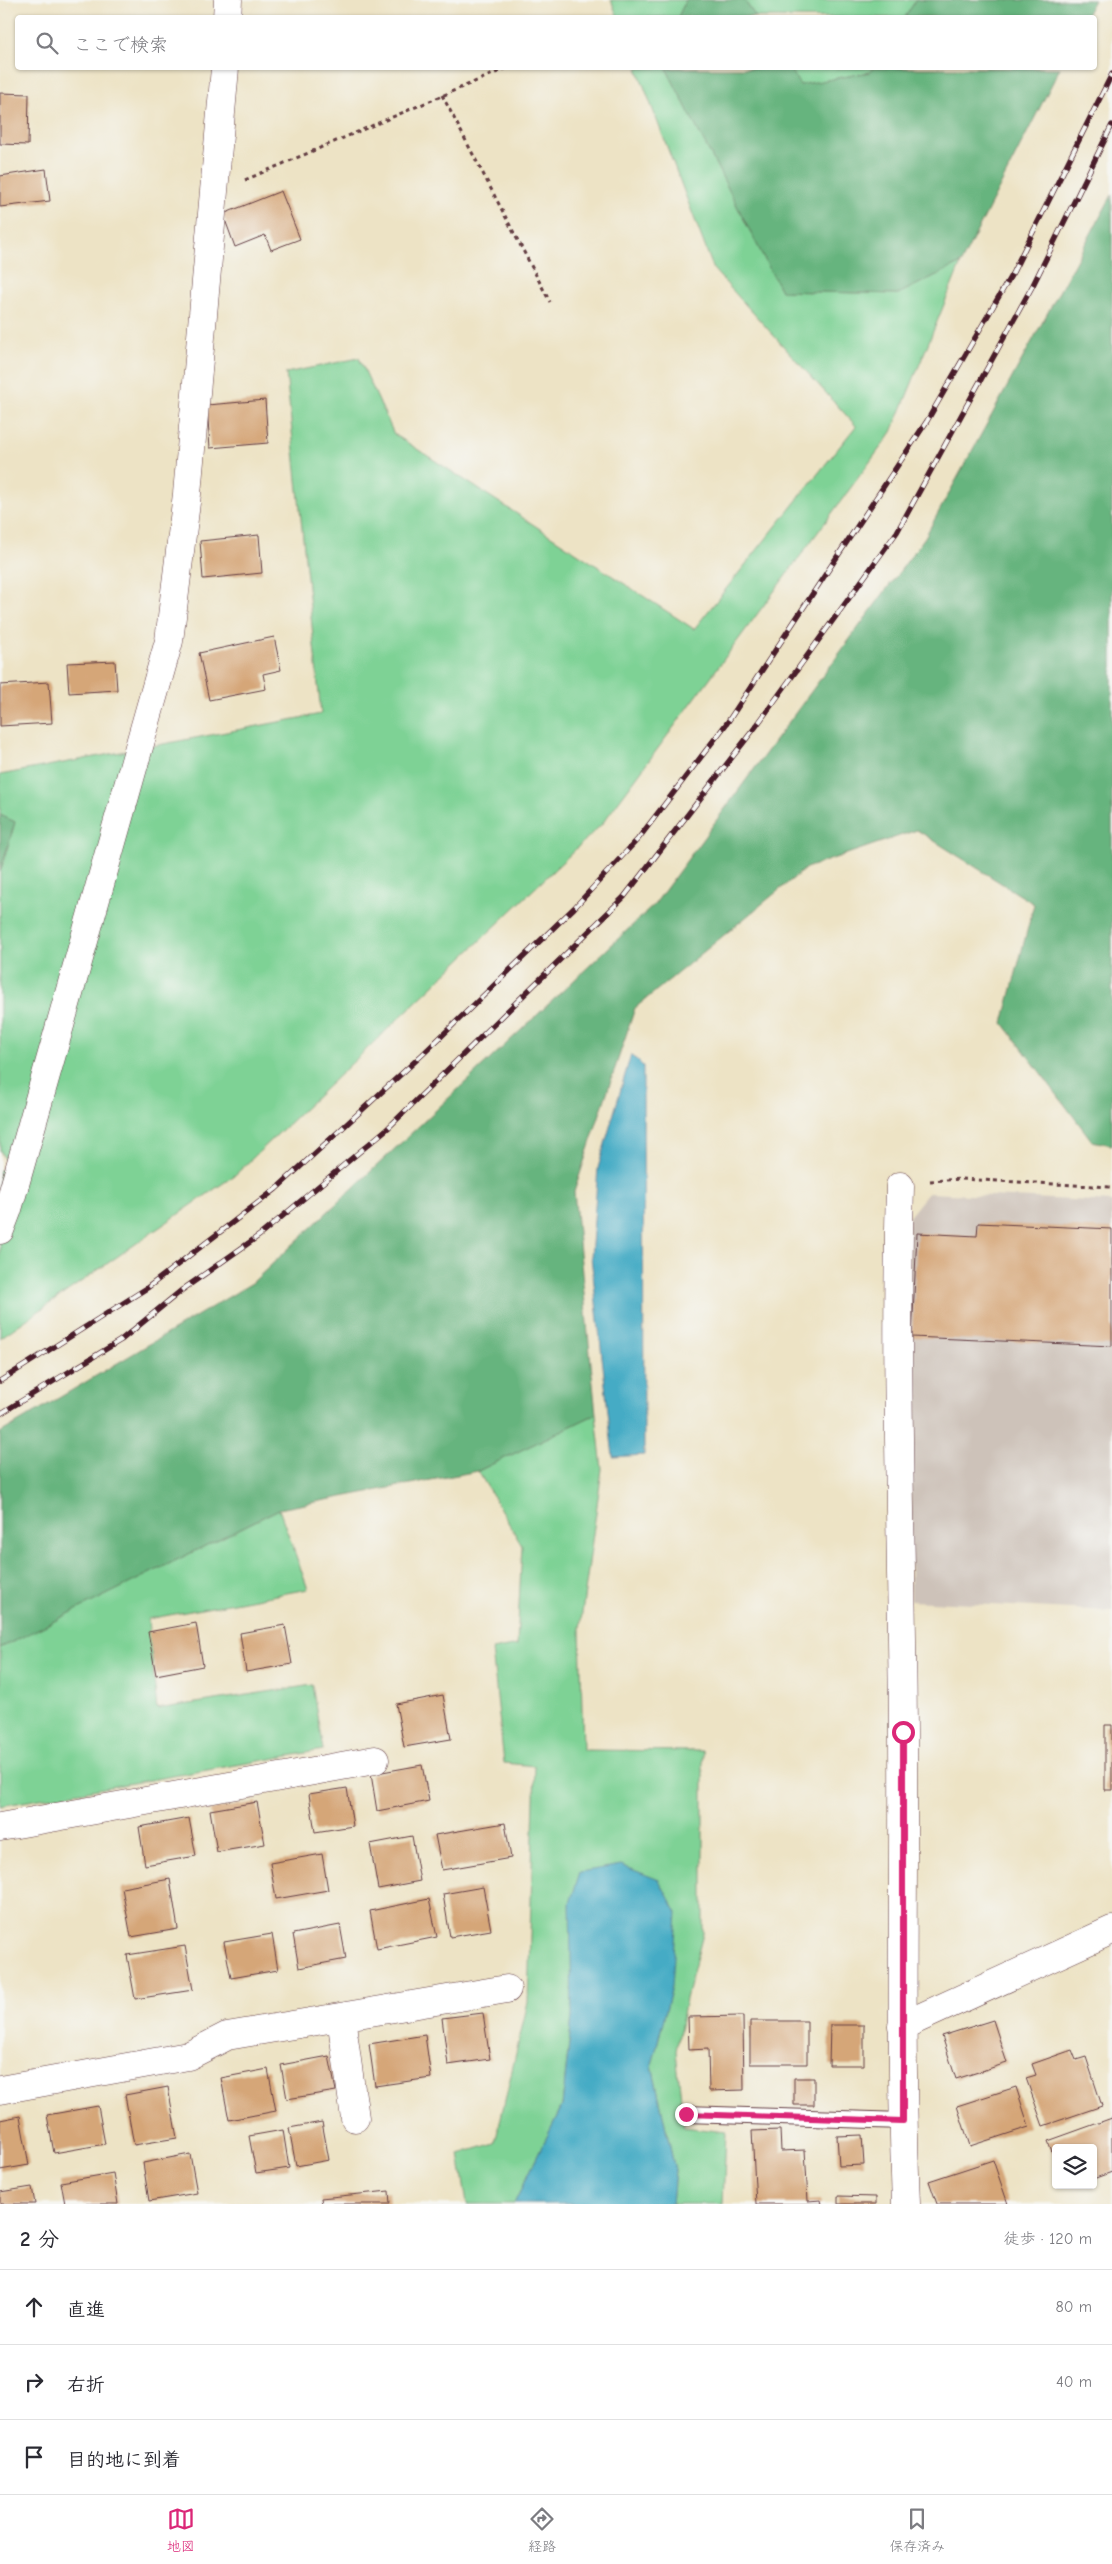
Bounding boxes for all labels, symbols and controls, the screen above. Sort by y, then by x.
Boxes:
search box [15,15,1097,70]
icon: search [33,29,61,57]
text: ここで検索 [73,34,168,56]
route start [892,1721,915,1744]
route end [675,2103,698,2126]
map controls [1052,2144,1097,2189]
button: layers [1052,2144,1097,2189]
text: 2 分 [20,2227,59,2251]
text: 徒歩 · 120 m [1003,2230,1092,2248]
icon: ahead [20,2293,48,2321]
text: 80 m [1055,2298,1092,2316]
text: 直進 [67,2299,105,2321]
icon: right [20,2368,48,2396]
text: 40 m [1056,2373,1092,2391]
text: 右折 [67,2374,105,2396]
icon: arrive [20,2443,48,2471]
text: 目的地に到着 [67,2449,181,2471]
tab: 地図 [167,2505,195,2555]
tab: 経路 [528,2505,556,2555]
tab: 保存済み [889,2505,945,2555]

